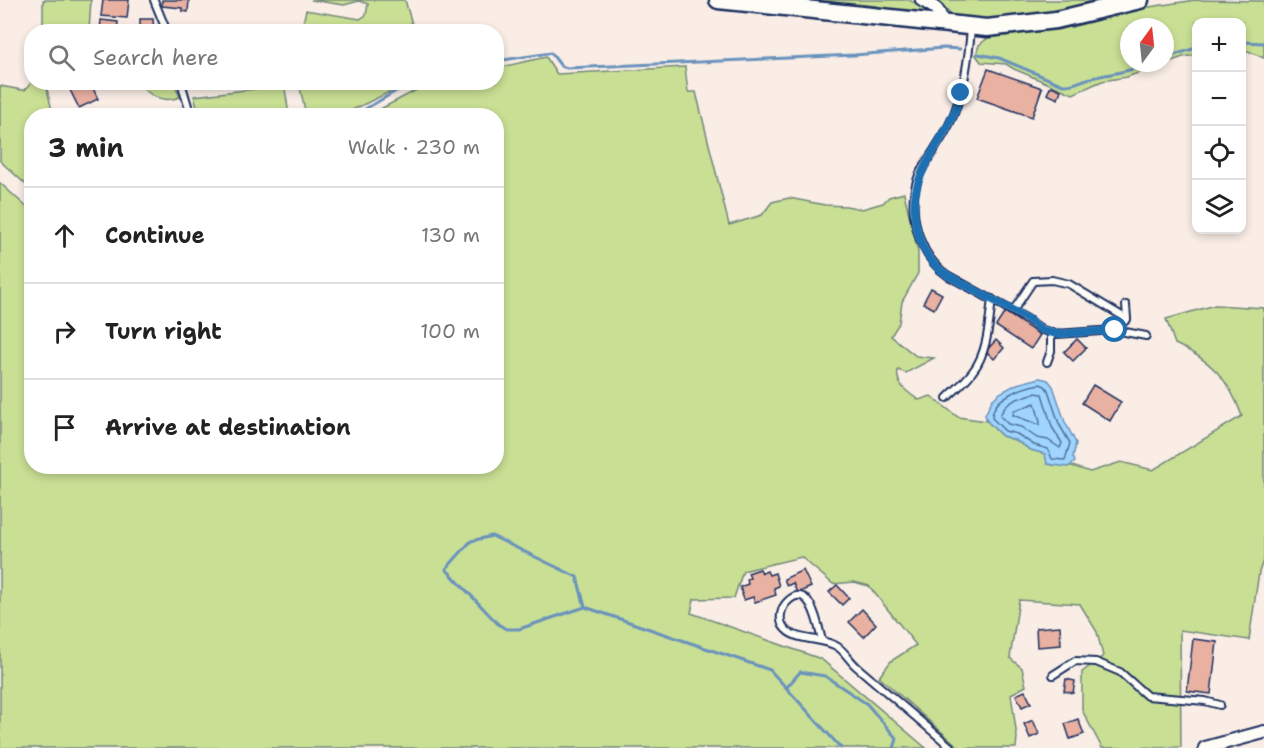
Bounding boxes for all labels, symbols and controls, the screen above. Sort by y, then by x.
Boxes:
north arrow [1120,18,1174,72]
map controls [1192,18,1246,234]
button: + [1192,18,1246,72]
search box [24,24,504,90]
icon: search [45,41,78,74]
text: Search here [93,43,219,72]
button: − [1192,72,1246,126]
route end [947,79,973,105]
button: locate [1192,126,1246,180]
text: 3 min [48,130,124,165]
text: Walk · 230 m [348,134,480,160]
button: layers [1192,180,1246,234]
icon: ahead [48,219,81,252]
text: Continue [105,221,205,250]
text: 130 m [421,222,480,248]
icon: right [48,315,81,348]
route start [1101,316,1127,342]
text: Turn right [105,317,222,346]
text: 100 m [420,318,480,344]
icon: arrive [48,411,81,444]
text: Arrive at destination [105,413,351,442]

